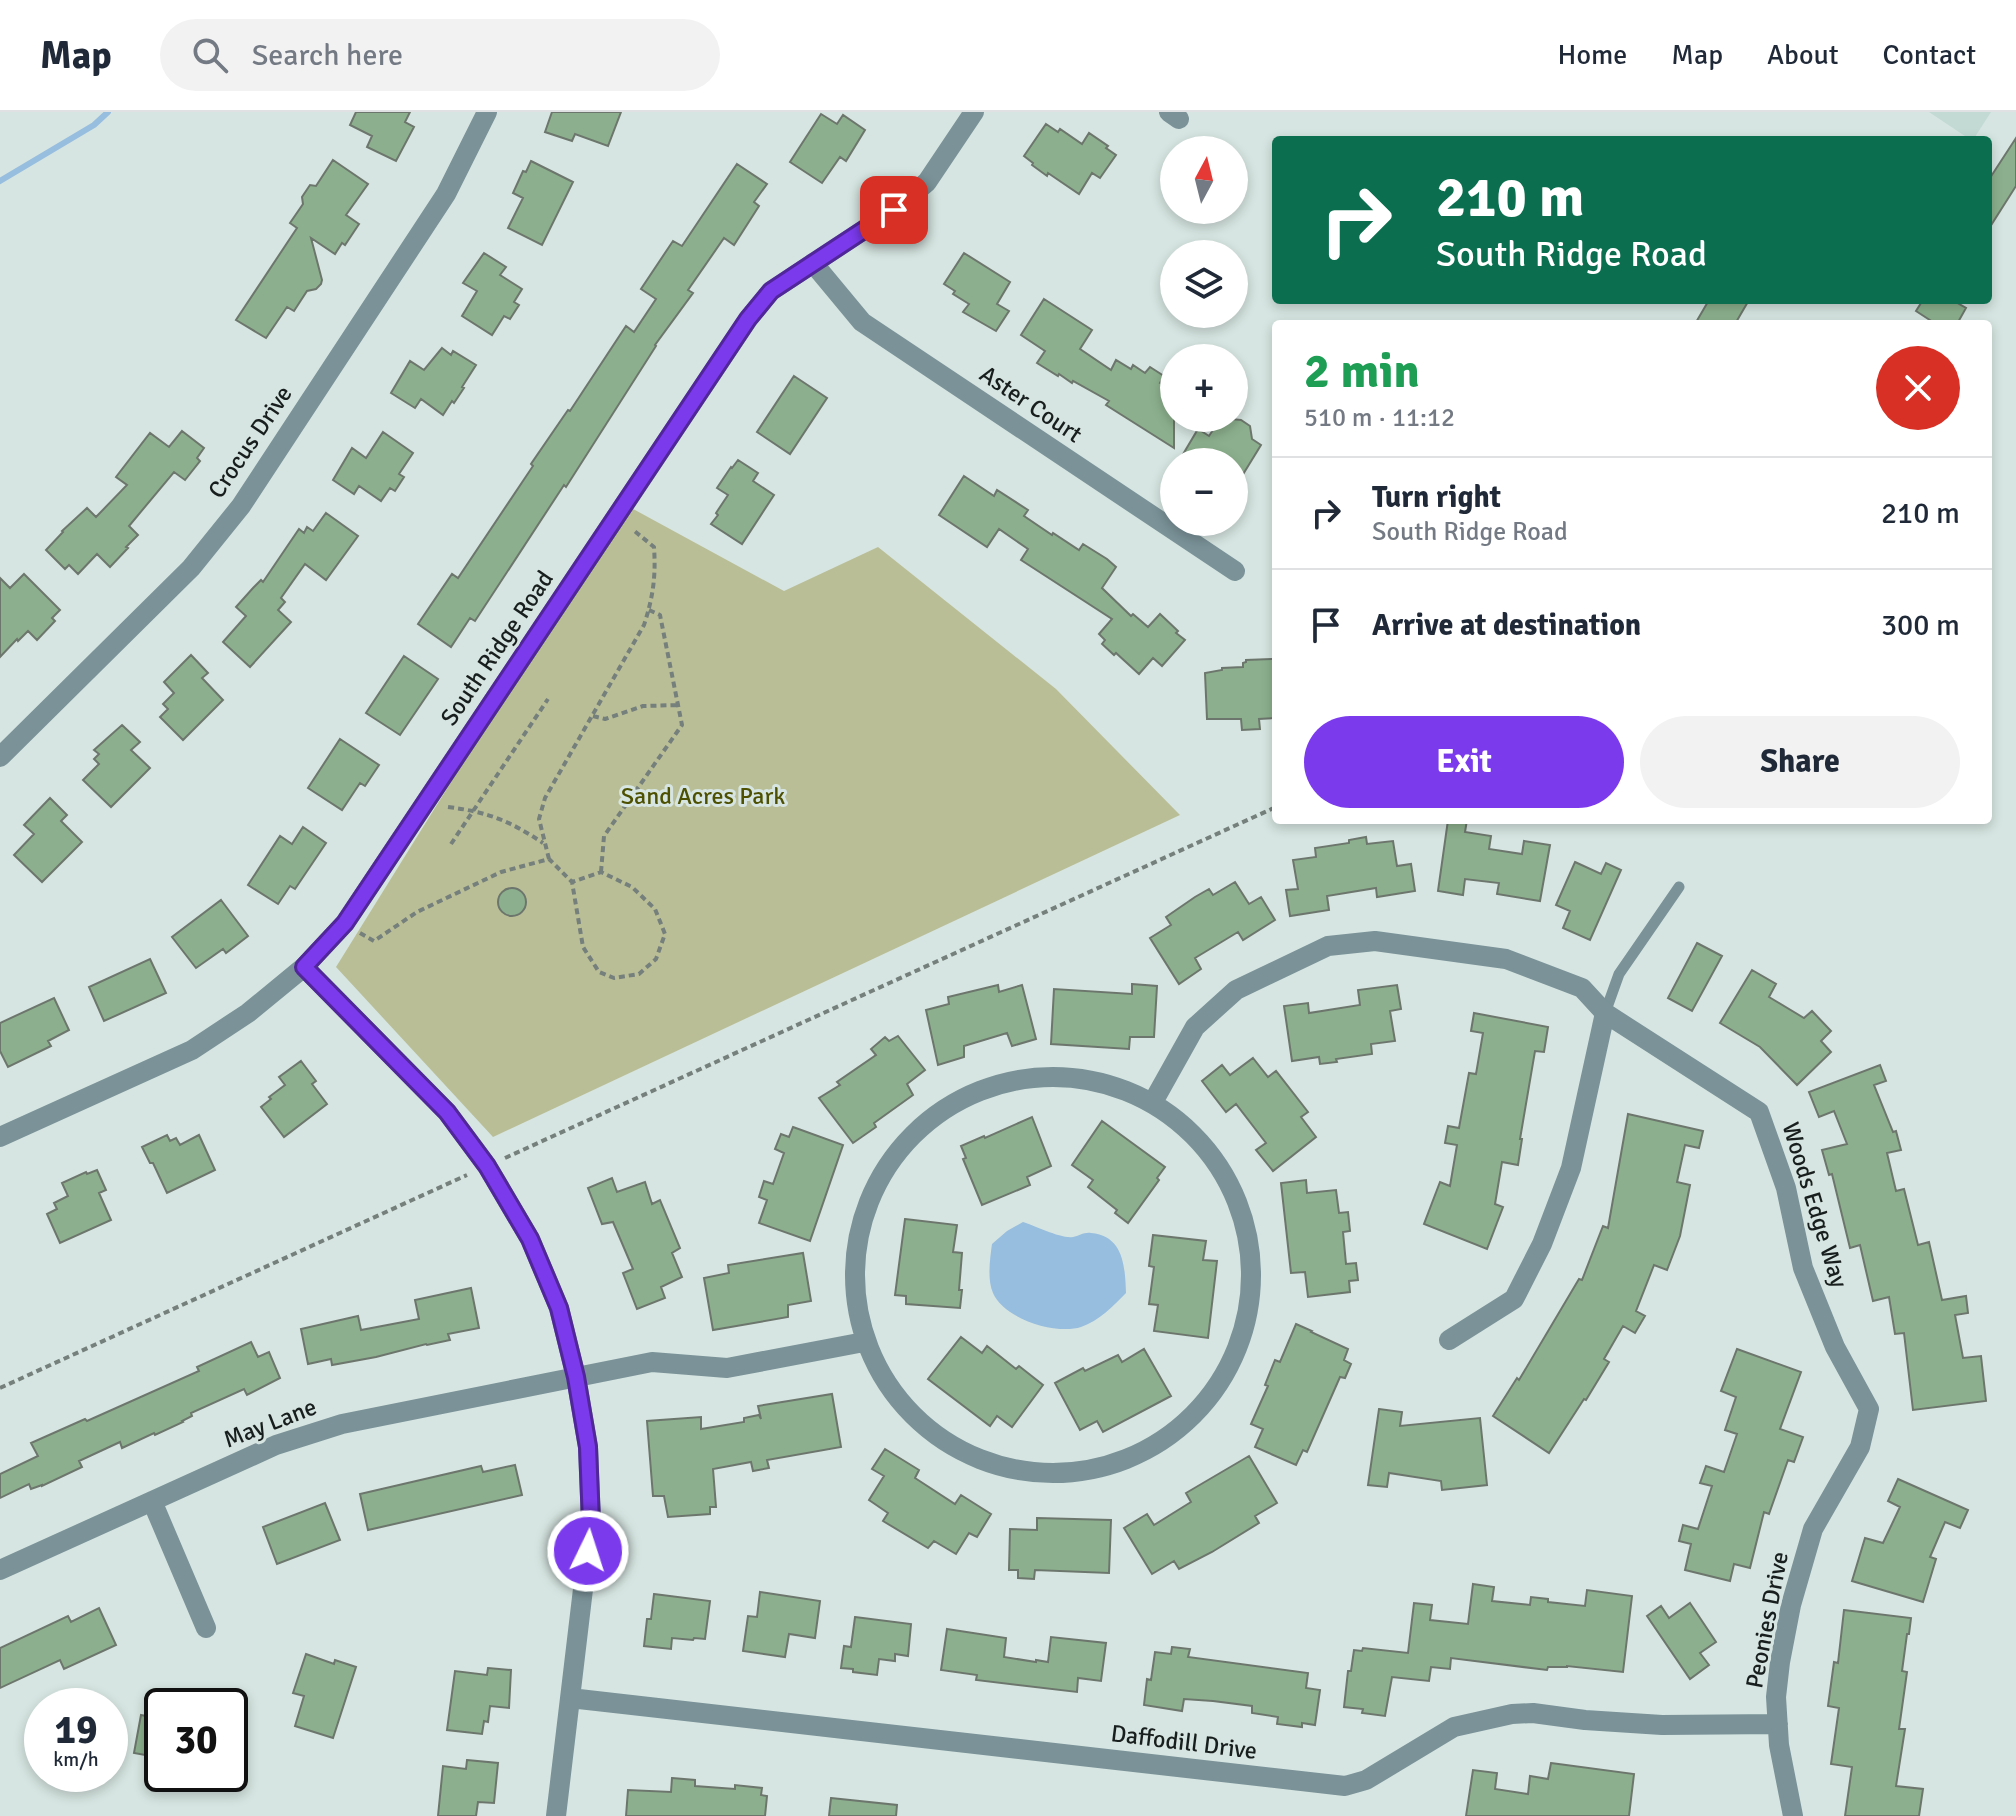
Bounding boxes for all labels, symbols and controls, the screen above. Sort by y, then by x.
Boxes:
search box [160,19,720,91]
text: Map [40,32,112,79]
icon: search [188,33,232,77]
text: Search here [252,37,403,74]
text: Home [1558,38,1627,72]
text: Map [1671,38,1723,72]
text: About [1767,38,1839,72]
text: Contact [1883,38,1976,72]
north arrow [1160,136,1248,224]
map controls [1160,136,1248,536]
text: 210 m [1436,163,1584,232]
icon: right [1304,168,1408,272]
pin [860,176,928,244]
icon: arrive [872,188,916,232]
text: South Ridge Road [1436,232,1707,277]
button: layers [1160,240,1248,328]
text: 2 min [1304,342,1420,401]
button: + [1160,344,1248,432]
button: close [1876,346,1960,430]
street label: Aster Court [974,359,1088,449]
street label: Crocus Drive [201,380,299,504]
text: 510 m · 11:12 [1304,402,1455,434]
button: − [1160,448,1248,536]
text: Turn right [1372,479,1501,516]
icon: right [1304,491,1348,535]
text: 210 m [1881,495,1960,532]
text: South Ridge Road [1372,516,1568,548]
street label: South Ridge Road [434,565,560,731]
icon: arrive [1304,603,1348,647]
text: Arrive at destination [1372,607,1641,644]
text: 300 m [1881,607,1960,644]
button: Exit [1304,716,1624,808]
button: Share [1640,716,1960,808]
park label: Sand Acres Park [621,781,785,811]
street label: Woods Edge Way [1776,1119,1854,1291]
street label: May Lane [219,1392,321,1454]
position arrow [546,1509,630,1593]
street label: Peonies Drive [1739,1549,1795,1691]
speed limit sign: 30 [144,1688,248,1792]
text: 19 [54,1705,98,1755]
street label: Daffodill Drive [1109,1718,1259,1766]
text: km/h [53,1747,99,1772]

